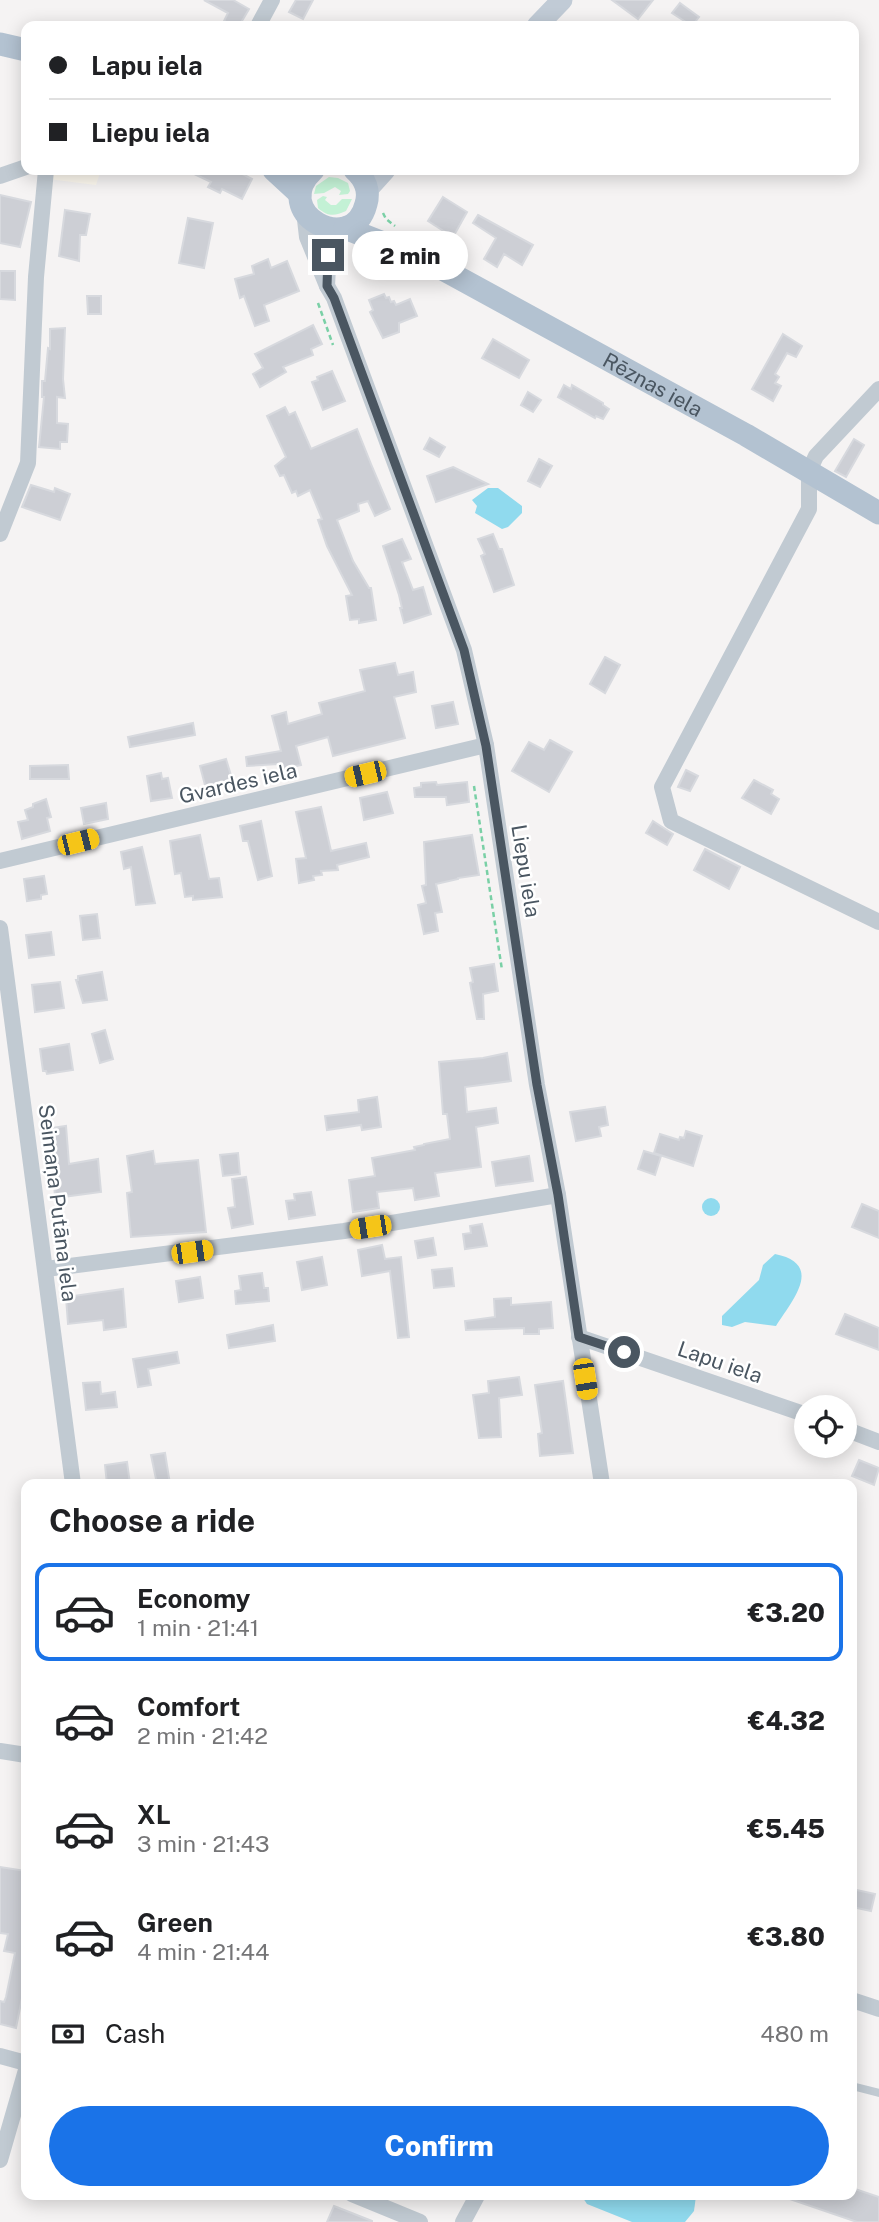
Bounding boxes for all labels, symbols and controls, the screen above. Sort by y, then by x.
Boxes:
text: Lapu iela [91,50,203,81]
text: Liepu iela [91,117,210,148]
callout: 2 min [352,230,468,280]
route end [312,239,344,271]
text: 2 min [379,242,441,269]
street label: Rēznas iela [599,347,707,422]
street label: Gvardes iela [177,757,299,809]
car [343,759,388,789]
street label: Liepu iela [506,823,546,919]
car [56,827,101,857]
street label: Seimaņa Putāna iela [33,1103,83,1303]
car [348,1213,393,1241]
car [170,1239,215,1265]
route start [608,1336,640,1368]
street label: Lapu iela [674,1336,766,1388]
car [572,1357,599,1401]
map controls [794,1395,857,1458]
button: locate [794,1395,857,1458]
text: Choose a ride [49,1502,255,1539]
icon: car [53,1581,116,1644]
text: Economy [137,1583,250,1614]
text: €3.20 [748,1597,825,1628]
text: 1 min · 21:41 [137,1614,259,1641]
icon: car [53,1689,116,1752]
text: Comfort [137,1691,240,1722]
text: €4.32 [748,1705,825,1736]
text: 2 min · 21:42 [137,1722,268,1749]
icon: car [53,1797,116,1860]
text: XL [137,1799,171,1830]
text: €5.45 [747,1813,825,1844]
text: 3 min · 21:43 [137,1830,269,1857]
icon: car [53,1905,116,1968]
text: Green [137,1907,213,1938]
text: €3.80 [747,1921,825,1952]
text: 4 min · 21:44 [137,1938,269,1965]
icon: cash [49,2015,87,2053]
text: Cash [105,2018,165,2049]
text: 480 m [760,2020,829,2047]
button: Confirm [49,2106,829,2186]

